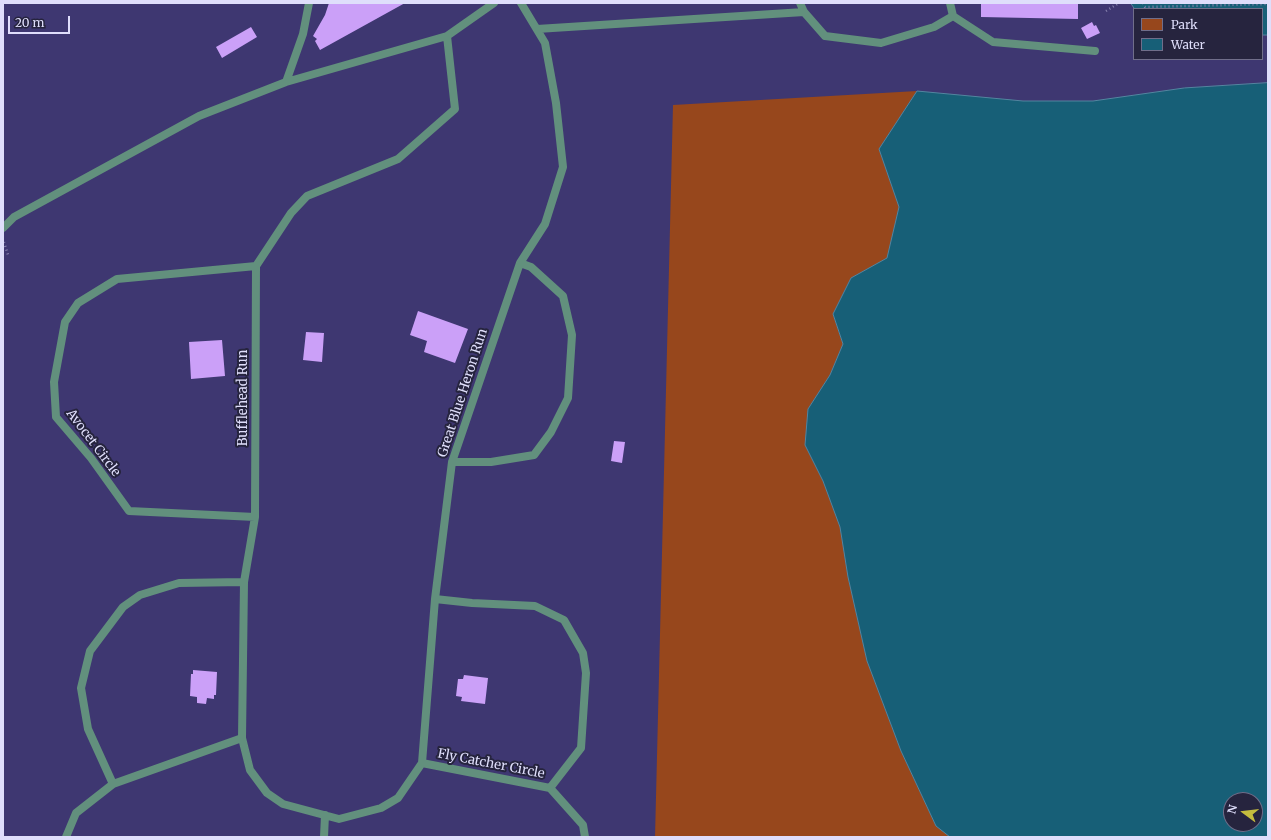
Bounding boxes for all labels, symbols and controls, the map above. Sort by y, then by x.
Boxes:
scale bar [10,8,72,34]
legend [1133,8,1263,60]
text: 20 m [15,15,44,30]
text: Park [1171,17,1198,32]
text: Water [1171,37,1205,52]
street label: Great Blue Heron Run [435,327,491,459]
street label: Bufflehead Run [235,350,251,446]
street label: Avocet Circle [63,406,123,480]
street label: Fly Catcher Circle [436,746,546,782]
north arrow [1223,792,1263,832]
text: N [1224,803,1240,815]

